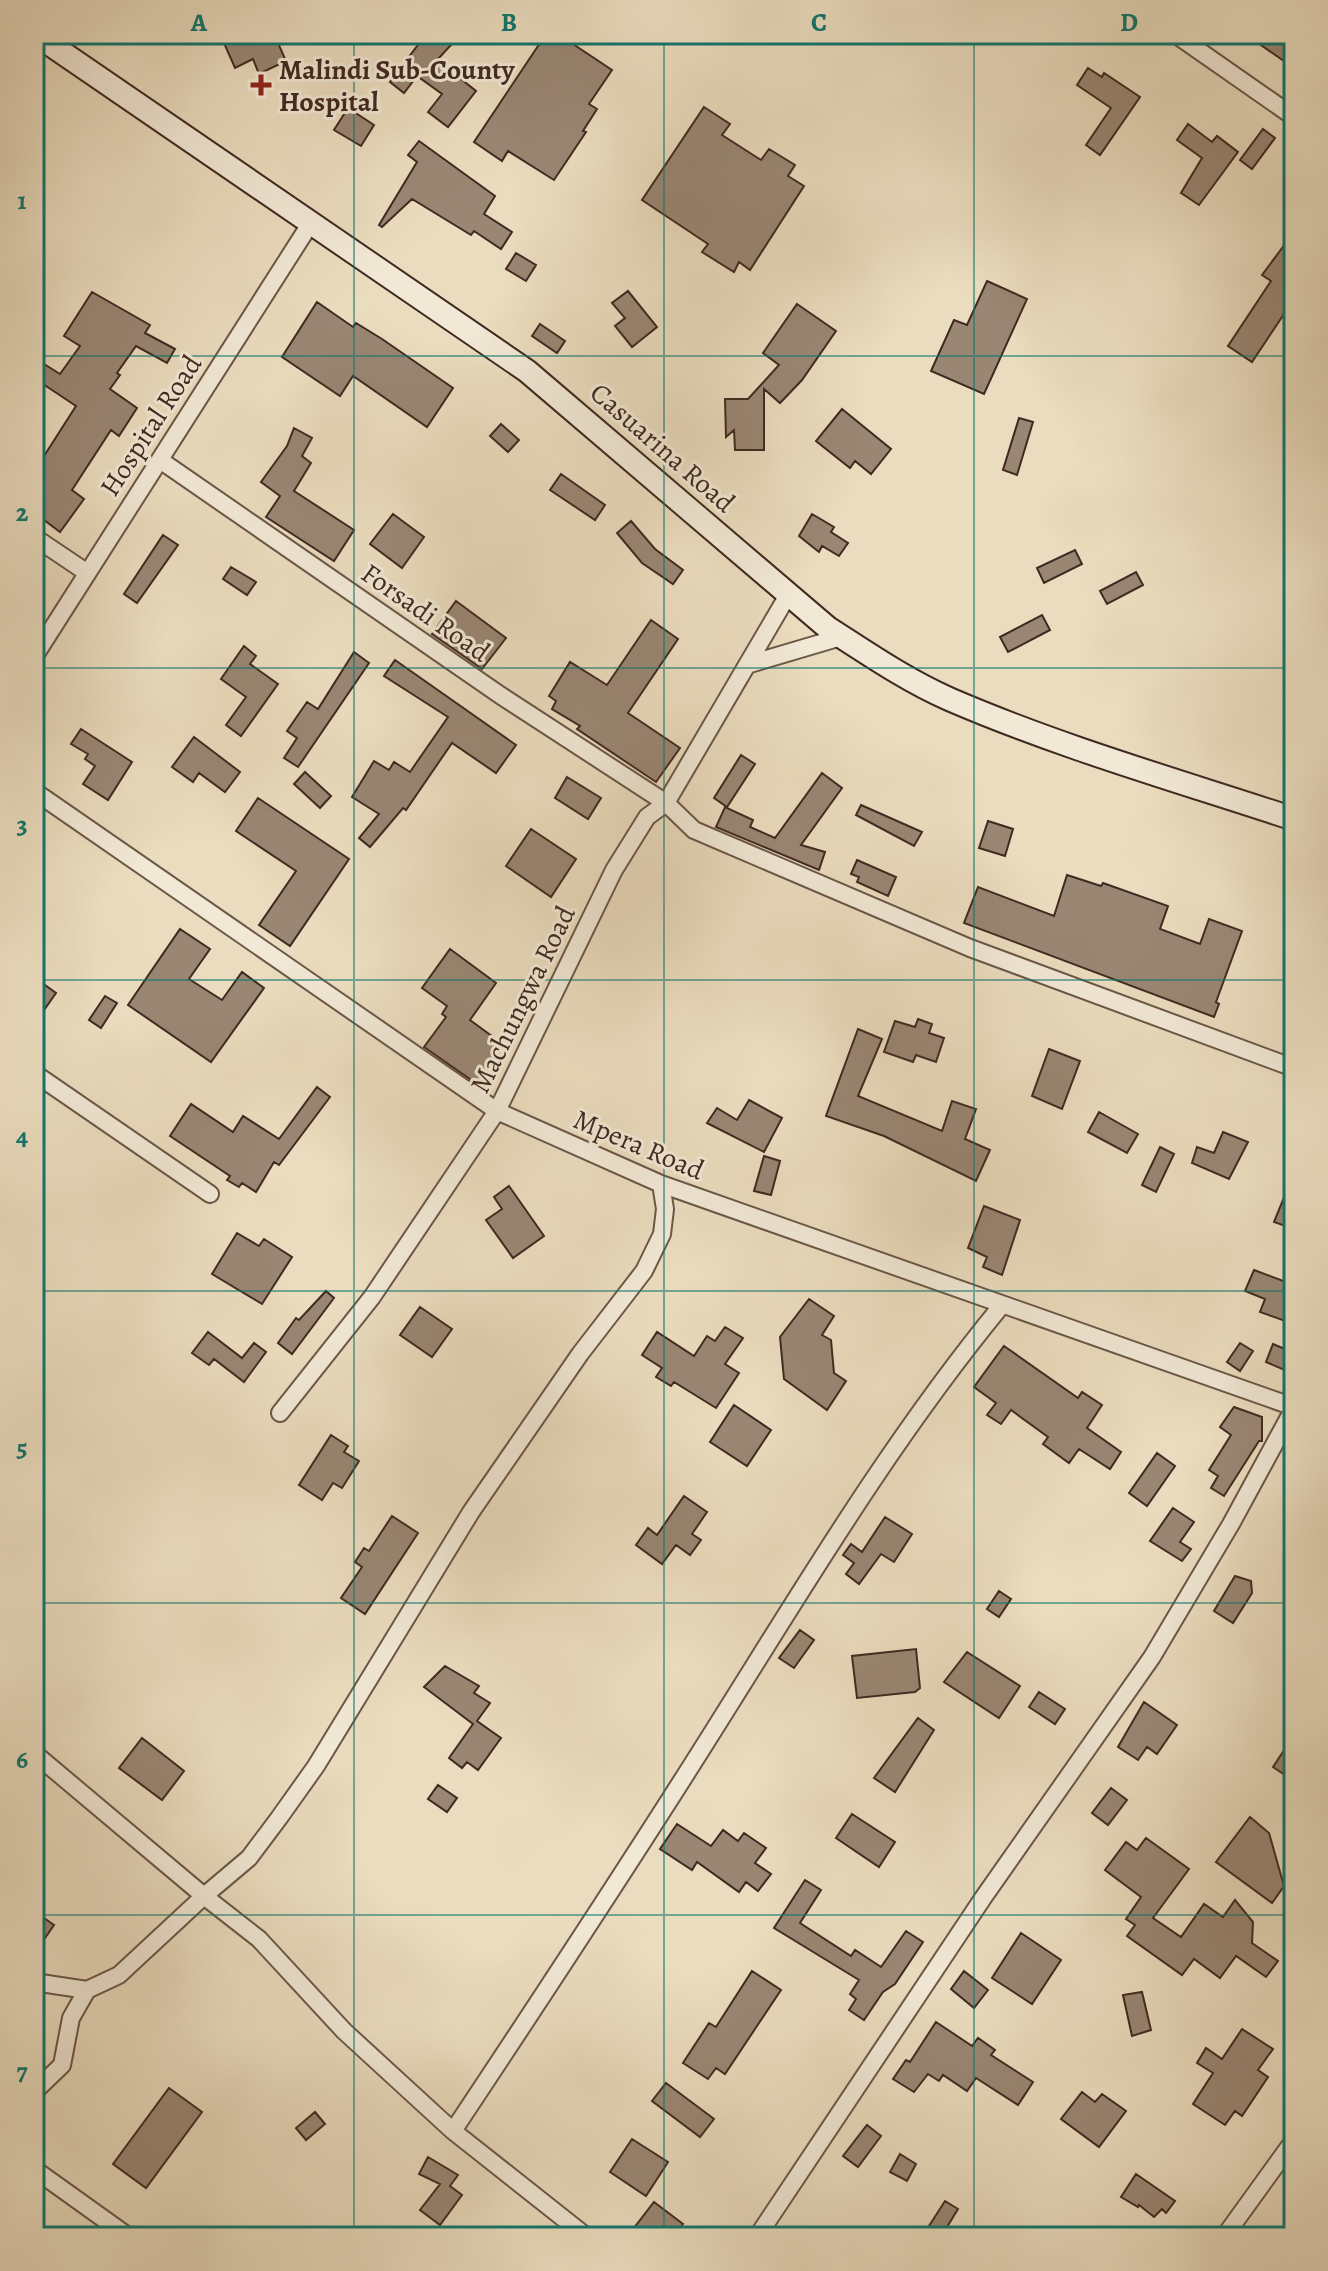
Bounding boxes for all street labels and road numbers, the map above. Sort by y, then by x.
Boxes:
street label: Hospital Road [91,347,211,504]
street label: Casuarina Road [582,374,744,522]
street label: Forsadi Road [354,555,498,672]
street label: Machungwa Road [461,899,585,1099]
street label: Mpera Road [567,1100,711,1190]

